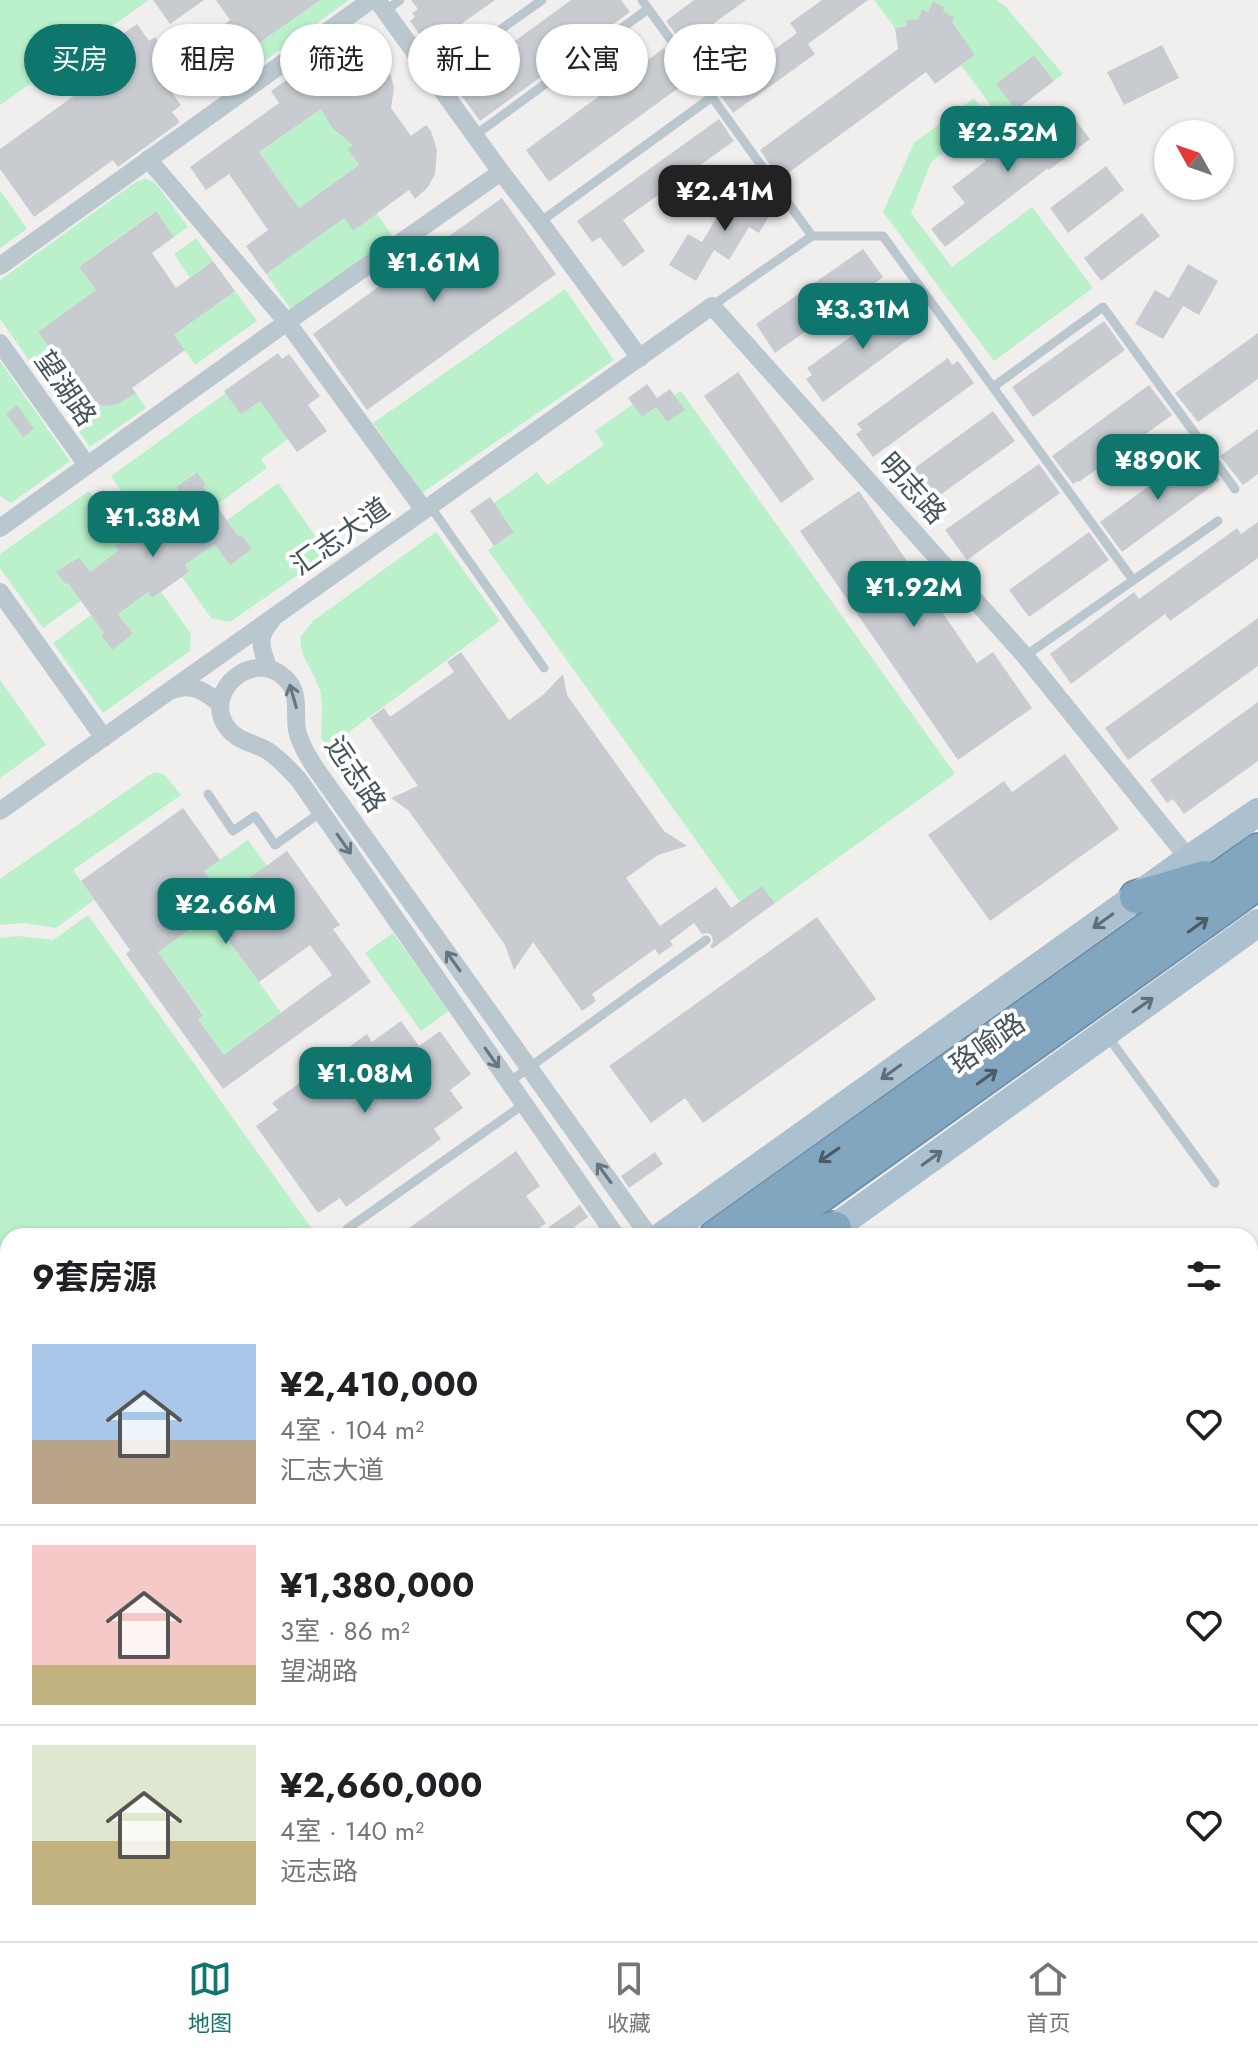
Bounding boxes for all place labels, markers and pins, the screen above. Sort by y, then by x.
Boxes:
pin: ¥2.52M [943,106,1073,174]
pin: ¥2.41M [660,165,790,233]
pin: ¥1.61M [369,236,499,304]
pin: ¥3.31M [798,283,928,351]
pin: ¥890K [1102,434,1214,502]
pin: ¥1.38M [88,491,218,559]
pin: ¥1.92M [849,561,979,629]
pin: ¥2.66M [161,878,291,946]
pin: ¥1.08M [300,1047,430,1115]

